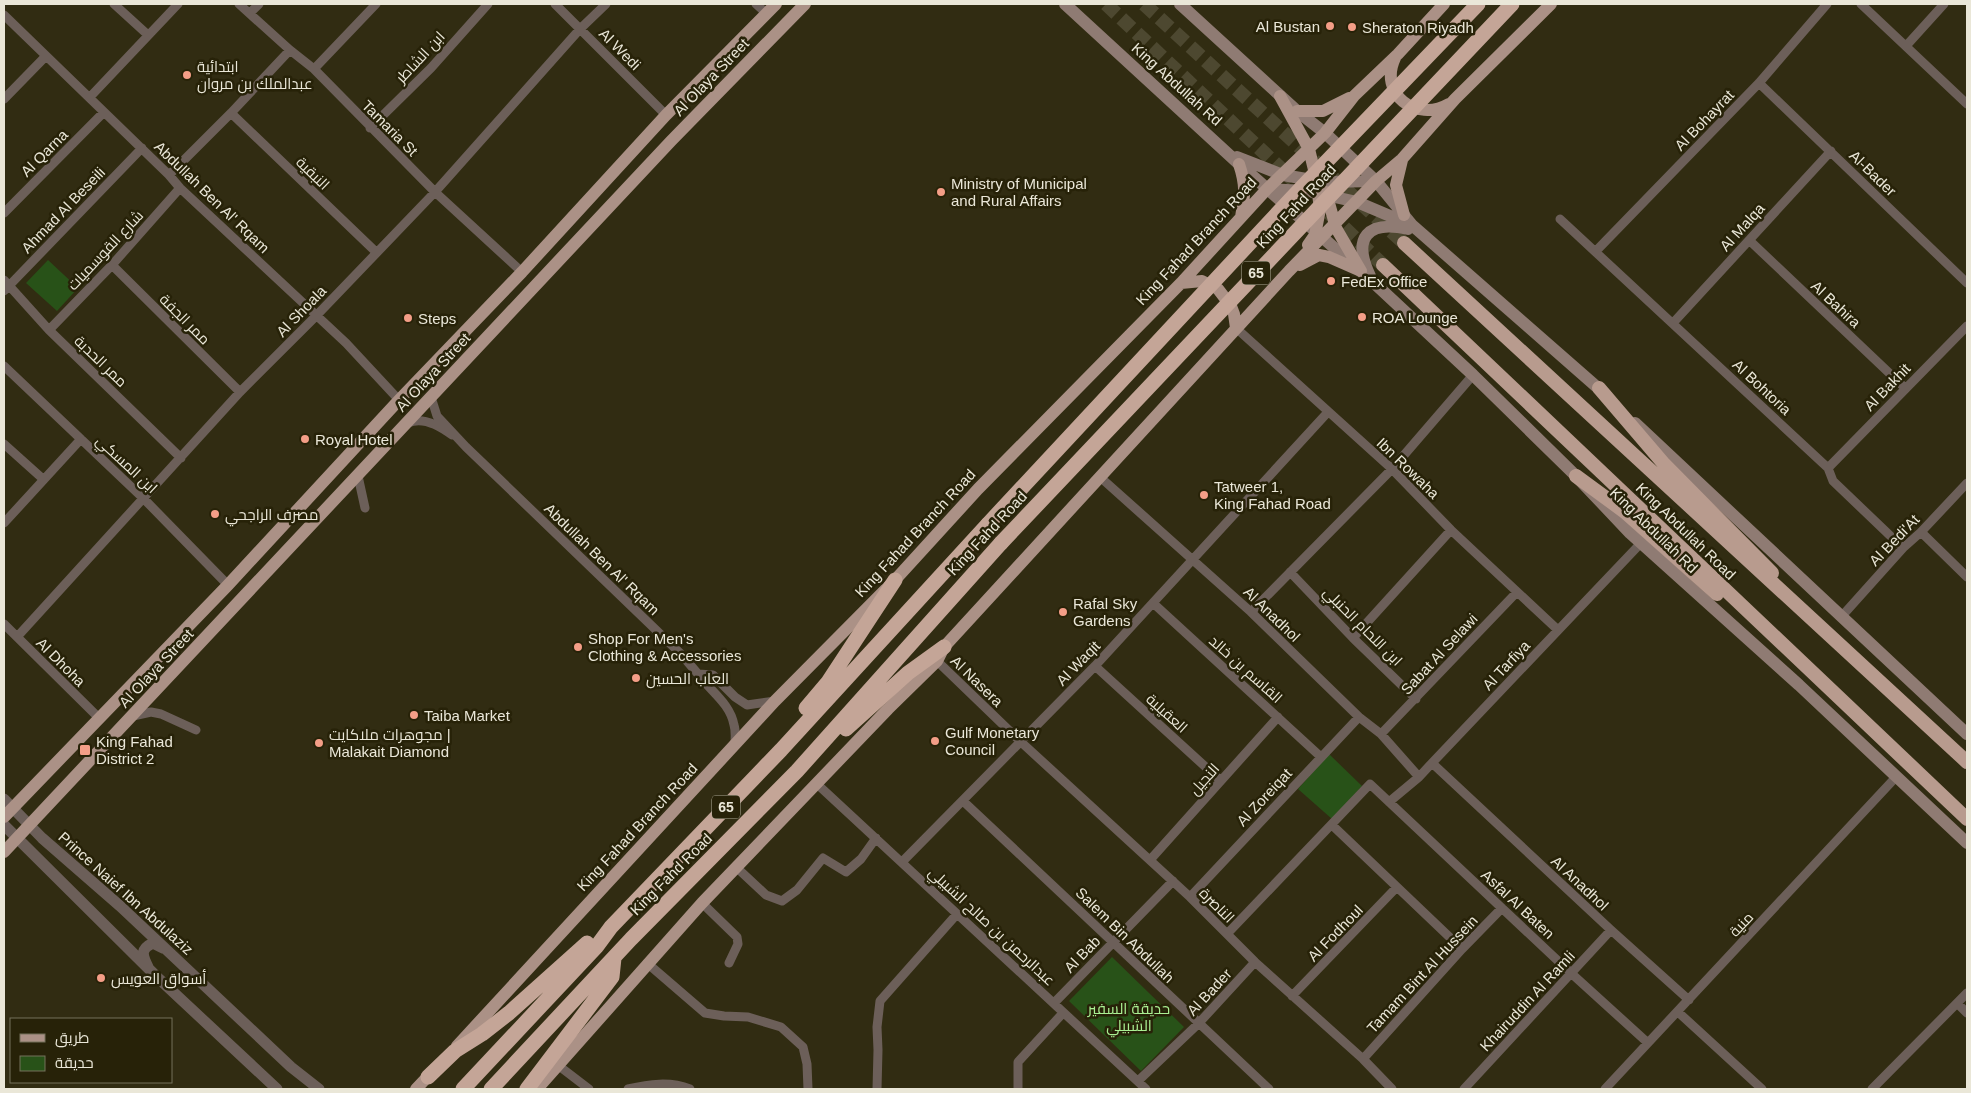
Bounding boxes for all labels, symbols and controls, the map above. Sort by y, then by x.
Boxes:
place label: Al Bustan [1256,18,1320,35]
place label: Sheraton Riyadh [1362,19,1474,36]
marker: Al Bustan [1324,20,1336,32]
marker: Sheraton Riyadh [1346,21,1358,33]
street label: Al Wedi [596,25,644,73]
street label: ابن الشاطر [391,28,449,88]
street label: Al Olaya Street [670,34,753,119]
street label: King Abdullah Rd [1129,39,1225,129]
place label: ابتدائية عبدالملك بن مروان [197,58,313,94]
marker: ابتدائية عبدالملك بن مروان [181,69,193,81]
street label: Al Bohayrat [1671,86,1738,154]
street label: Tamaria St [359,97,422,160]
street label: Al Qarna [17,126,71,180]
street label: Abdullah Ben Al' Rqam [151,138,273,256]
street label: Al-Bader [1846,147,1900,199]
street label: النبقية [293,153,333,193]
street label: King Fahd Road [1253,161,1339,251]
street label: Ahmad Al Beseili [18,164,108,256]
street label: King Fahad Branch Road [1132,174,1260,308]
place label: Ministry of Municipal and Rural Affairs [951,175,1087,209]
marker: Ministry of Municipal and Rural Affairs [935,186,947,198]
street label: Al Malqa [1716,199,1768,254]
street label: شارع القوسميات [64,207,148,295]
road number: 65 [1242,262,1270,284]
place label: FedEx Office [1341,273,1427,290]
marker: FedEx Office [1325,275,1337,287]
street label: Al Bahira [1808,277,1865,331]
street label: Al Shoala [273,282,330,340]
street label: ممر الجفة [156,290,214,348]
place label: ROA Lounge [1372,309,1458,326]
place label: Steps [418,310,456,327]
marker: ROA Lounge [1356,311,1368,323]
marker: Steps [402,312,414,324]
street label: Al Olaya Street [392,329,474,415]
street label: ممر الحدبة [71,332,131,391]
street label: Al Bohtoria [1729,356,1795,419]
street label: Al Bakhit [1860,359,1914,414]
place label: Royal Hotel [315,431,393,448]
street label: ابن المسكي [90,432,161,499]
marker: Royal Hotel [299,433,311,445]
street label: Ibn Rowaha [1373,434,1443,502]
street label: King Fahad Branch Road [851,466,979,600]
place label: Tatweer 1, King Fahad Road [1214,478,1331,512]
street label: King Abdullah Road [1633,479,1739,583]
street label: King Abdullah Rd [1607,484,1701,576]
street label: King Fahd Road [944,488,1030,578]
marker: Tatweer 1, King Fahad Road [1198,489,1210,501]
street label: Abdullah Ben Al' Rqam [541,500,663,618]
place label: مصرف الراجحي [225,506,318,527]
marker: مصرف الراجحي [209,508,221,520]
street label: Al Bedi'At [1865,510,1923,569]
street label: Al Anadhol [1240,583,1304,645]
street label: ابن اللحام الحنبلي [1317,583,1406,672]
place label: Rafal Sky Gardens [1073,595,1138,629]
marker: Rafal Sky Gardens [1057,606,1069,618]
street label: Sabat Al Selawi [1397,610,1481,698]
street label: Al Olaya Street [115,625,197,711]
place label: Shop For Men's Clothing & Accessories [588,630,741,664]
street label: القاسم بن خالد [1205,632,1286,708]
street label: Al Dhoha [33,634,89,690]
street label: Al Tarfiya [1479,636,1534,693]
street label: Al Waqit [1053,637,1104,689]
marker: Shop For Men's Clothing & Accessories [572,641,584,653]
street label: Al Nasera [947,652,1007,710]
place label: العاب الحسين [646,670,729,689]
marker: العاب الحسين [630,672,642,684]
street label: العقيلية [1143,690,1191,736]
place label: Taiba Market [424,707,511,724]
marker: Taiba Market [408,709,420,721]
place label: Gulf Monetary Council [945,724,1040,758]
place label: مجوهرات ملاكايت | Malakait Diamond [329,726,451,760]
place label: King Fahad District 2 [96,733,173,767]
marker: Gulf Monetary Council [929,735,941,747]
marker: مجوهرات ملاكايت | Malakait Diamond [313,737,325,749]
marker: King Fahad District 2 [78,743,92,757]
street label: King Fahad Branch Road [573,760,701,894]
street label: النجيل [1185,760,1224,800]
street label: Al Zoreiqat [1233,764,1296,829]
road number: 65 [712,796,740,819]
street label: Prince Naief Ibn Abdulaziz [55,828,197,958]
street label: King Fahd Road [627,830,715,918]
street label: Al Anadhol [1548,852,1612,914]
street label: عبدالرحمن بن صالح الشبيلي [923,863,1058,992]
street label: Asfal Al Baten [1478,866,1558,942]
street label: Salem Bin Abdullah [1072,884,1178,986]
street label: الناصرة [1195,884,1238,927]
street label: Al Fodhoul [1304,901,1366,965]
street label: منية [1726,908,1756,940]
street label: Tamam Bint Al Hussein [1363,912,1481,1036]
street label: Al Bab [1061,932,1103,976]
street label: Khairuddin Al Ramli [1476,947,1578,1055]
street label: Al Bader [1183,965,1235,1019]
place label: أسواق العويس [111,969,206,989]
marker: أسواق العويس [95,972,107,984]
park label: حديقة السفير الشبيلي [1087,1000,1170,1038]
legend [10,1018,172,1083]
text: طريق [55,1029,89,1048]
text: حديقة [55,1054,94,1071]

